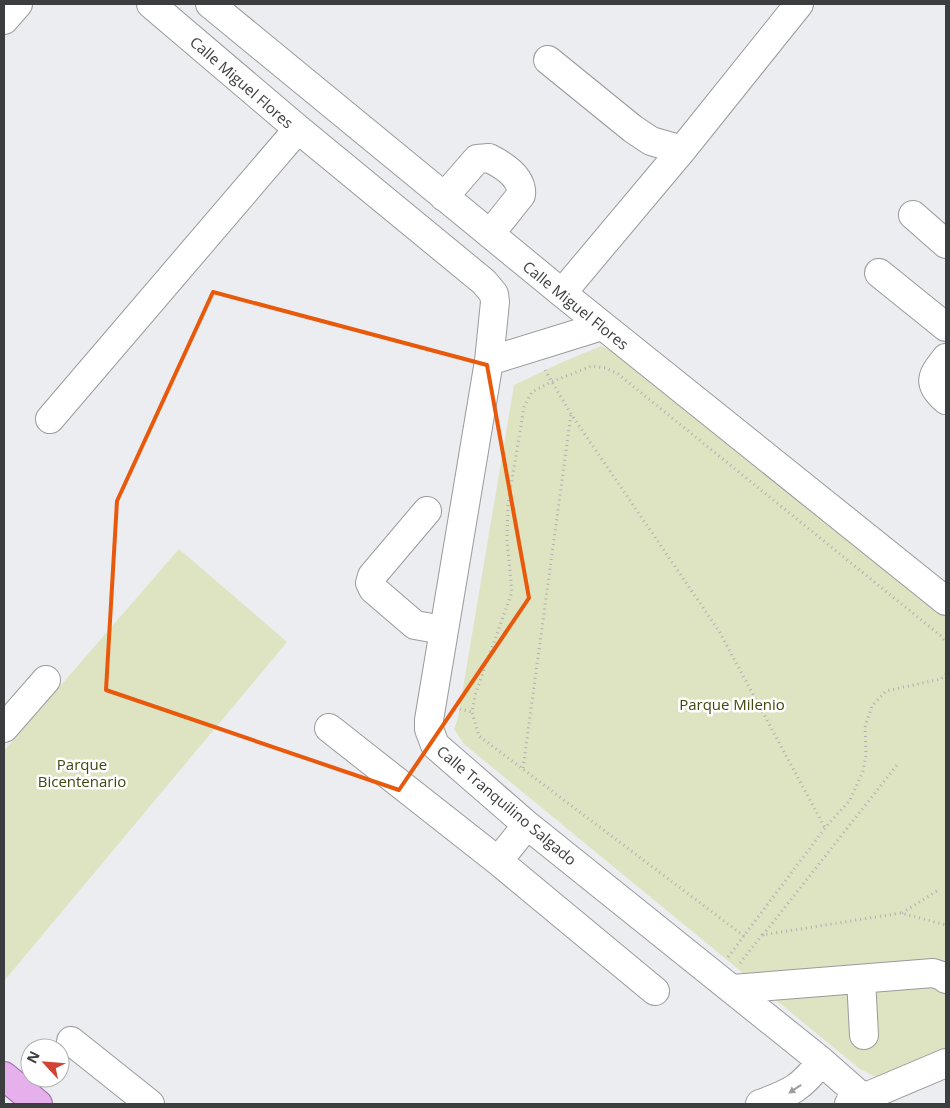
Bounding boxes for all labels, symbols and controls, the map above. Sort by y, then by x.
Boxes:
street label: Calle Miguel Flores [186,32,298,132]
street label: Calle Miguel Flores [519,256,633,354]
park label: Parque Milenio [679,694,785,714]
street label: Calle Tranquilino Salgado [433,741,581,869]
park label: Parque Bicentenario [38,754,126,791]
north arrow [20,1038,70,1088]
text: N [22,1048,44,1066]
one-way arrow [788,1084,802,1094]

